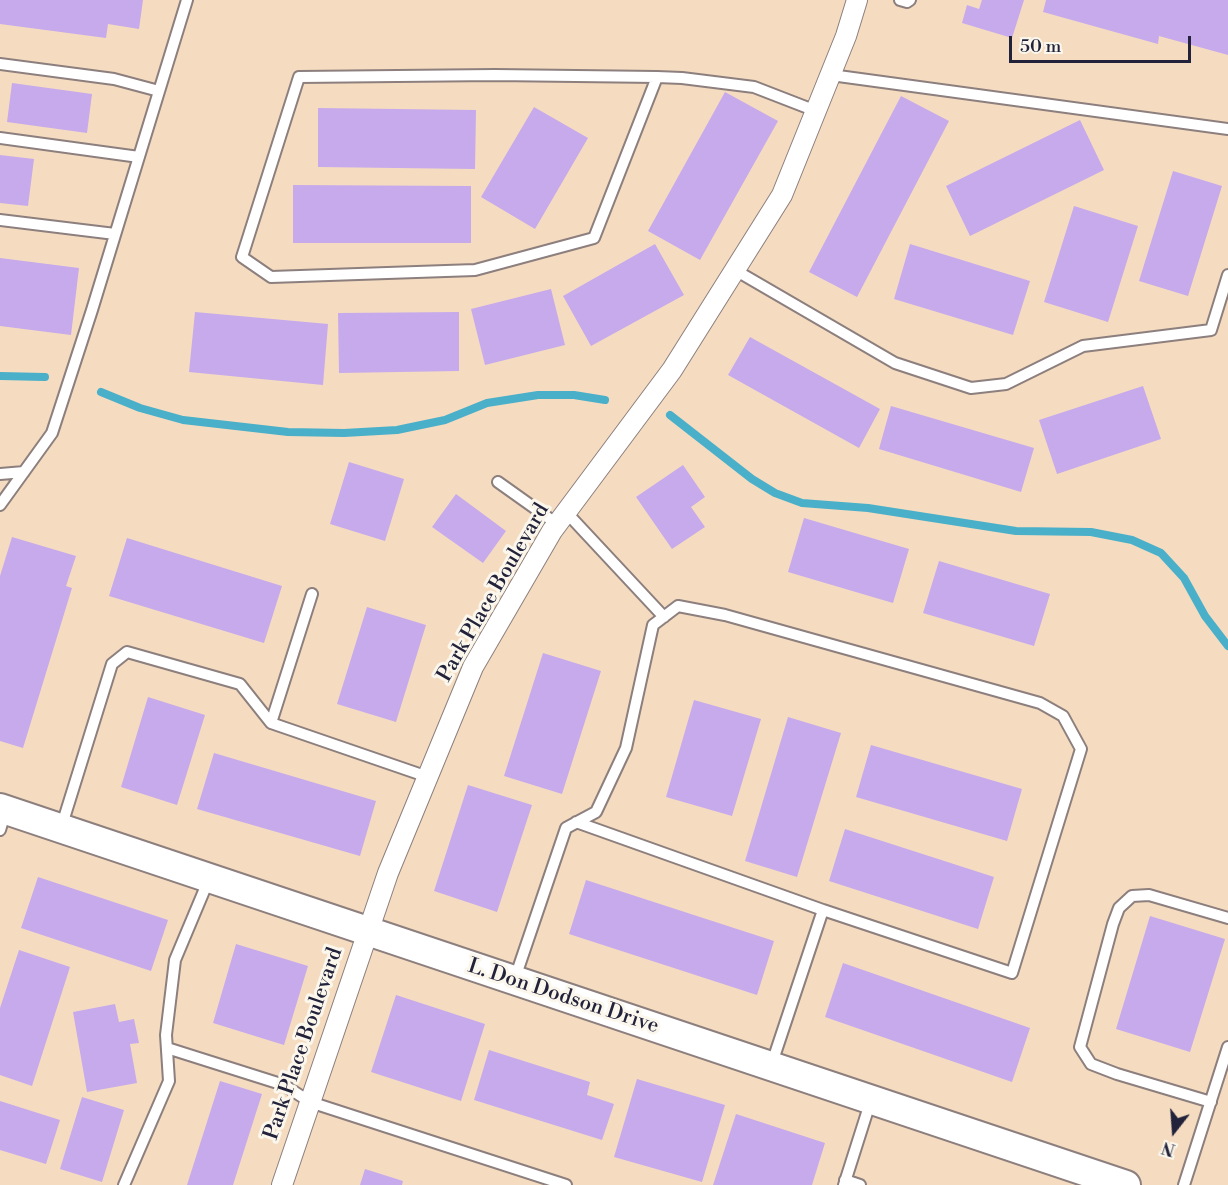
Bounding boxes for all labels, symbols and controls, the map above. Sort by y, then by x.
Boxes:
scale bar [1012,24,1194,62]
text: 50 m [1020,35,1061,58]
street label: Park Place Boulevard [433,499,555,687]
street label: Park Place Boulevard [259,944,349,1144]
street label: L. Don Dodson Drive [464,954,662,1040]
north arrow [1144,1101,1204,1161]
text: N [1160,1137,1178,1160]

